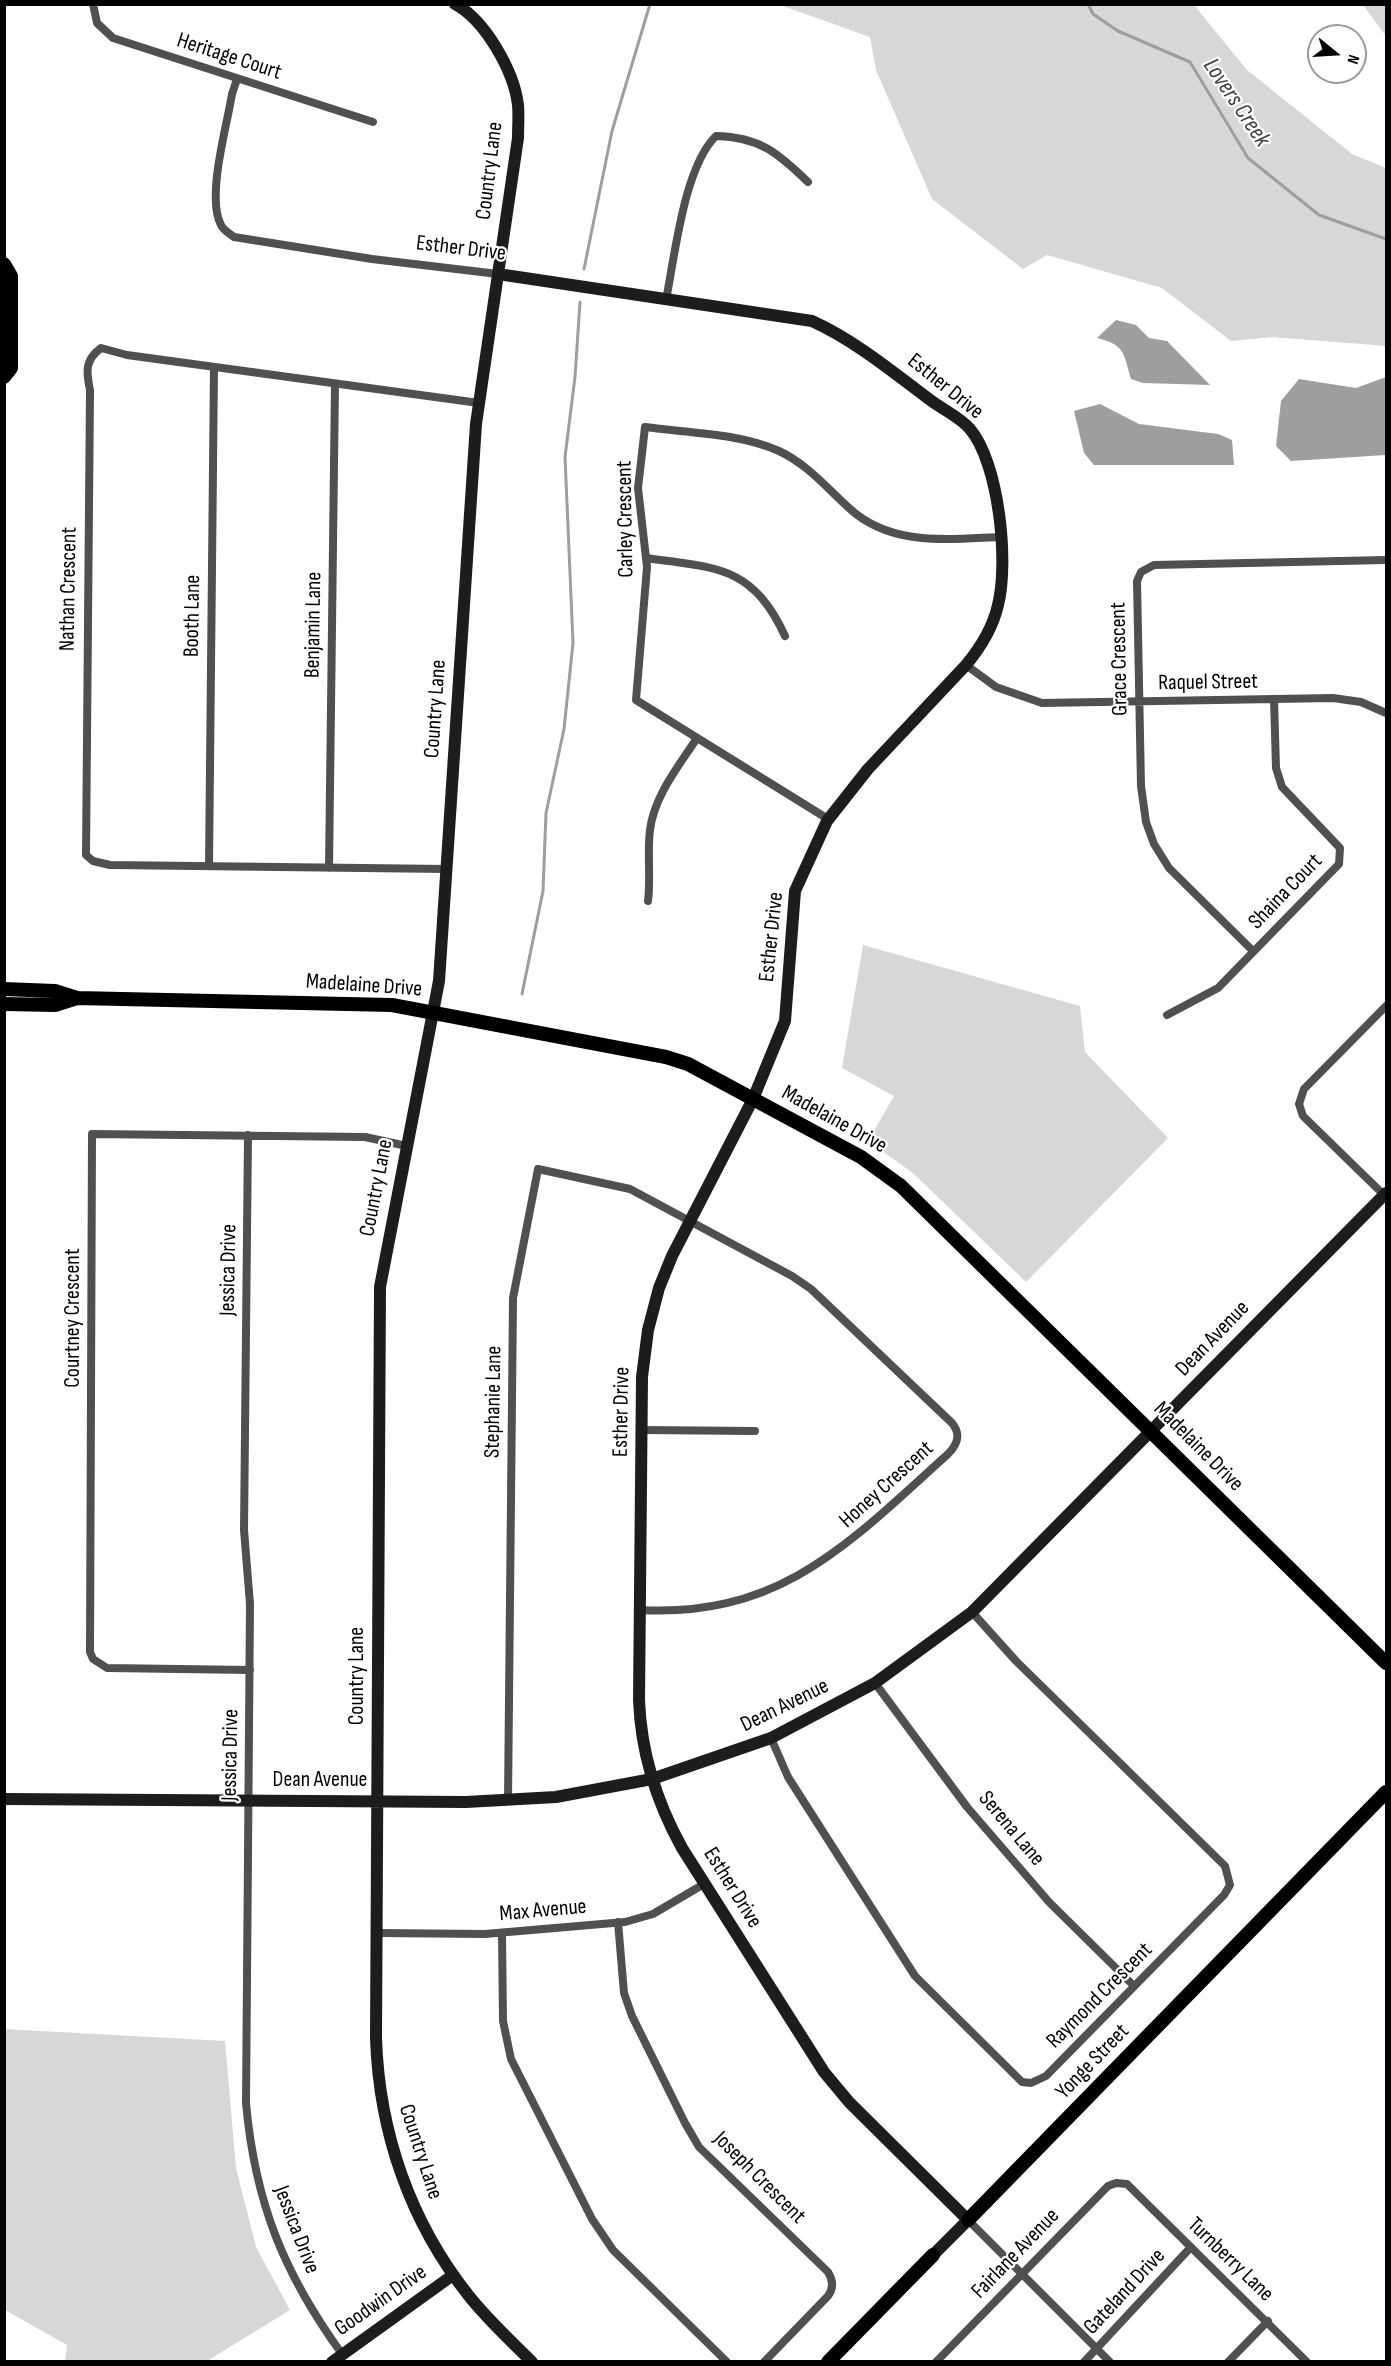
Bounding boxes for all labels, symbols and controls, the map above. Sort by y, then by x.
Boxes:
north arrow [1307,24,1367,84]
street label: Heritage Court [173,28,285,86]
text: N [1342,52,1363,66]
water label: Lovers Creek [1196,53,1276,153]
street label: Country Lane [471,121,509,221]
street label: Esther Drive [415,230,507,268]
street label: Esther Drive [902,348,988,426]
street label: Carley Crescent [612,460,640,578]
street label: Nathan Crescent [55,527,83,651]
street label: Benjamin Lane [300,572,328,678]
street label: Booth Lane [179,575,207,657]
street label: Grace Crescent [1106,602,1134,716]
street label: Country Lane [419,659,453,759]
street label: Raquel Street [1158,669,1258,697]
street label: Shaina Court [1244,849,1328,935]
street label: Esther Drive [754,891,790,983]
street label: Madelaine Drive [305,969,423,1003]
street label: Madelaine Drive [777,1080,891,1160]
street label: Country Lane [355,1137,399,1239]
street label: Jessica Drive [215,1224,243,1316]
street label: Courtney Crescent [60,1248,86,1388]
street label: Dean Avenue [1171,1296,1255,1382]
street label: Stephanie Lane [480,1346,508,1458]
street label: Esther Drive [608,1367,636,1457]
street label: Madelaine Drive [1148,1397,1248,1497]
street label: Honey Crescent [834,1436,940,1534]
street label: Country Lane [344,1627,370,1725]
street label: Dean Avenue [737,1673,833,1739]
street label: Jessica Drive [217,1709,245,1801]
street label: Dean Avenue [273,1767,367,1793]
street label: Serena Lane [972,1786,1050,1872]
street label: Esther Drive [697,1843,767,1933]
street label: Max Avenue [498,1894,588,1928]
street label: Raymond Crescent [1041,1937,1159,2055]
street label: Yonge Street [1051,2019,1135,2105]
street label: Country Lane [392,2101,448,2203]
street label: Joseph Crescent [707,2126,811,2230]
street label: Jessica Drive [267,2182,325,2278]
street label: Fairlane Avenue [967,2203,1065,2305]
street label: Turnberry Lane [1181,2212,1279,2308]
street label: Gateland Drive [1079,2244,1171,2340]
street label: Goodwin Drive [330,2260,432,2342]

